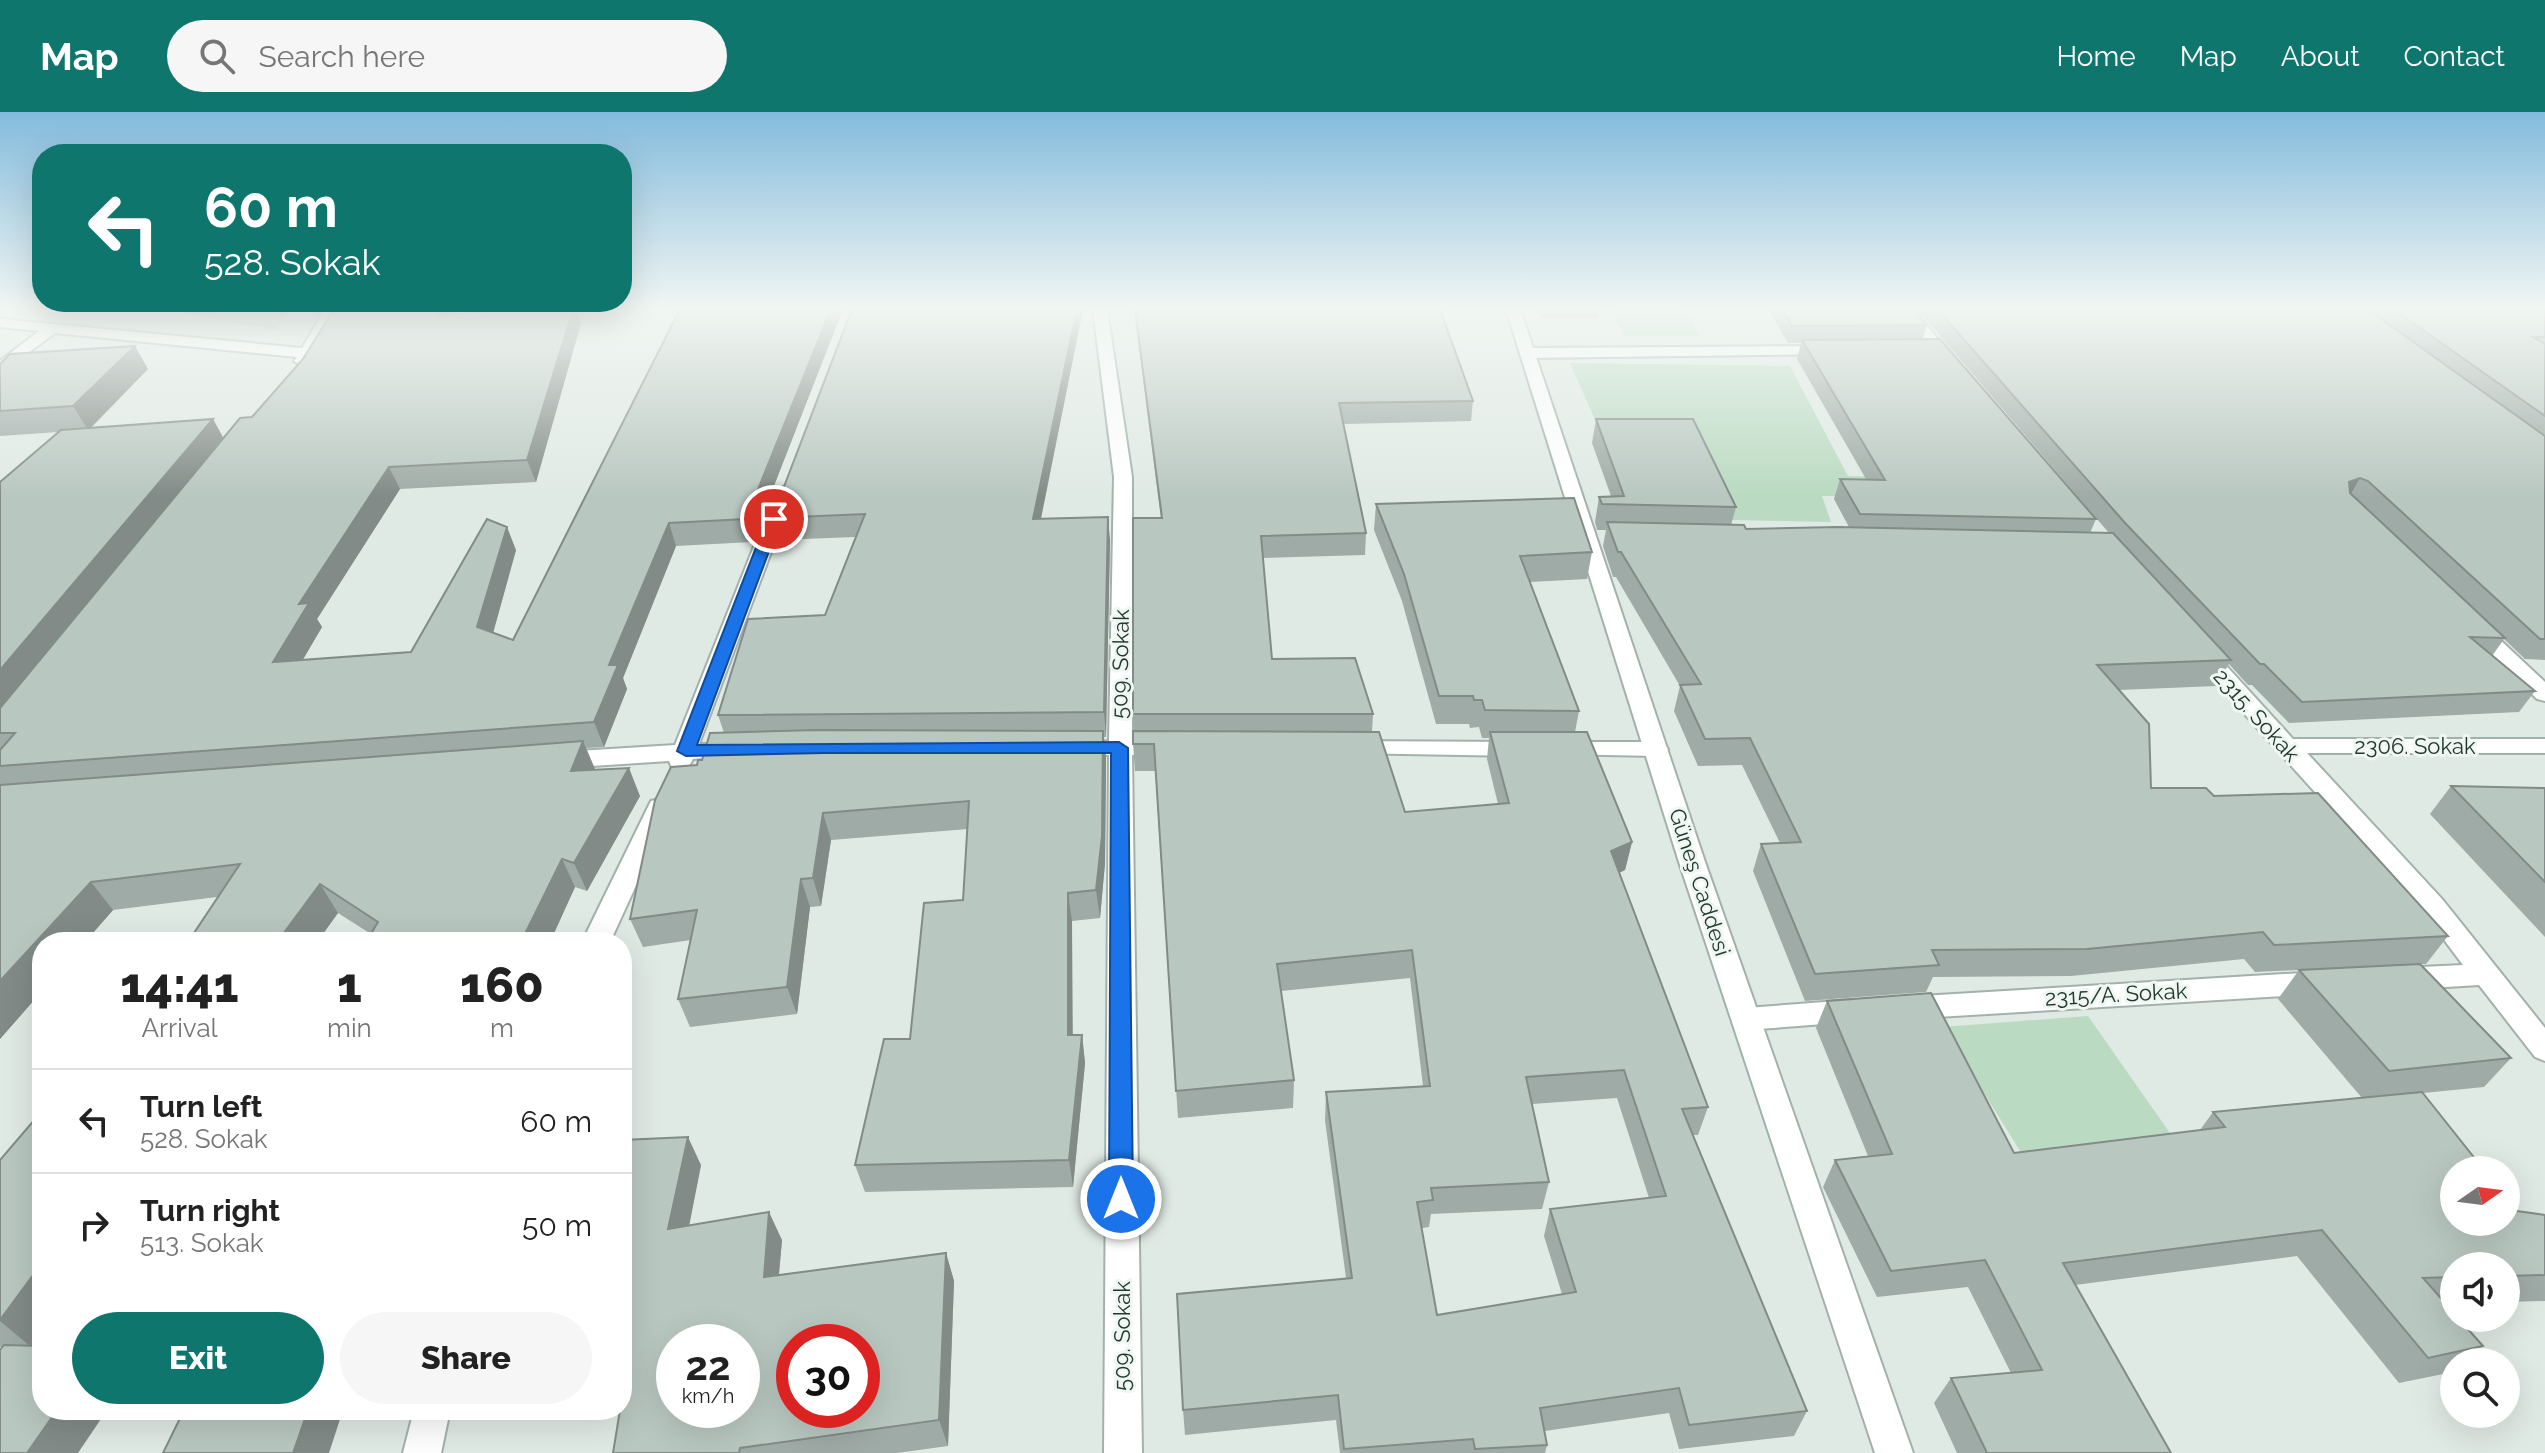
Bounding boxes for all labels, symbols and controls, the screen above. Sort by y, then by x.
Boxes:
search box [167,20,727,92]
text: Map [40,34,119,79]
icon: search [195,34,239,78]
text: Search here [259,39,425,74]
text: Home [2056,40,2136,73]
text: Map [2180,40,2237,73]
text: About [2281,40,2360,73]
text: Contact [2404,40,2505,73]
text: 60 m [204,174,338,240]
icon: left [72,176,176,280]
text: 528. Sokak [204,241,381,283]
pin [740,485,808,553]
icon: arrive [752,497,796,541]
street label: 509. Sokak [1106,609,1134,719]
street label: 2315. Sokak [2208,663,2306,767]
street label: 2306. Sokak [2354,733,2476,759]
street label: Güneş Caddesi [1664,805,1736,959]
text: 14:41 [120,957,239,1013]
text: 1 [337,957,362,1013]
text: 160 [460,957,544,1013]
street label: 2315/A. Sokak [2044,977,2188,1011]
text: Arrival [141,1013,218,1043]
text: min [327,1013,372,1043]
text: m [490,1013,514,1043]
text: Turn left [140,1089,262,1124]
icon: left [72,1099,116,1143]
text: 60 m [520,1104,592,1139]
text: 528. Sokak [140,1124,268,1154]
north arrow [2440,1156,2520,1236]
map controls [2440,1156,2520,1428]
position arrow [1079,1157,1163,1241]
text: Turn right [140,1193,280,1228]
icon: right [72,1203,116,1247]
text: 50 m [522,1208,592,1243]
text: 513. Sokak [140,1228,264,1258]
button: sound [2440,1252,2520,1332]
street label: 509. Sokak [1109,1281,1135,1391]
button: Exit [72,1312,324,1404]
button: Share [340,1312,592,1404]
speed limit sign: 30 [776,1324,880,1428]
text: 22 [685,1342,731,1389]
button: search [2440,1348,2520,1428]
text: km/h [682,1384,734,1408]

